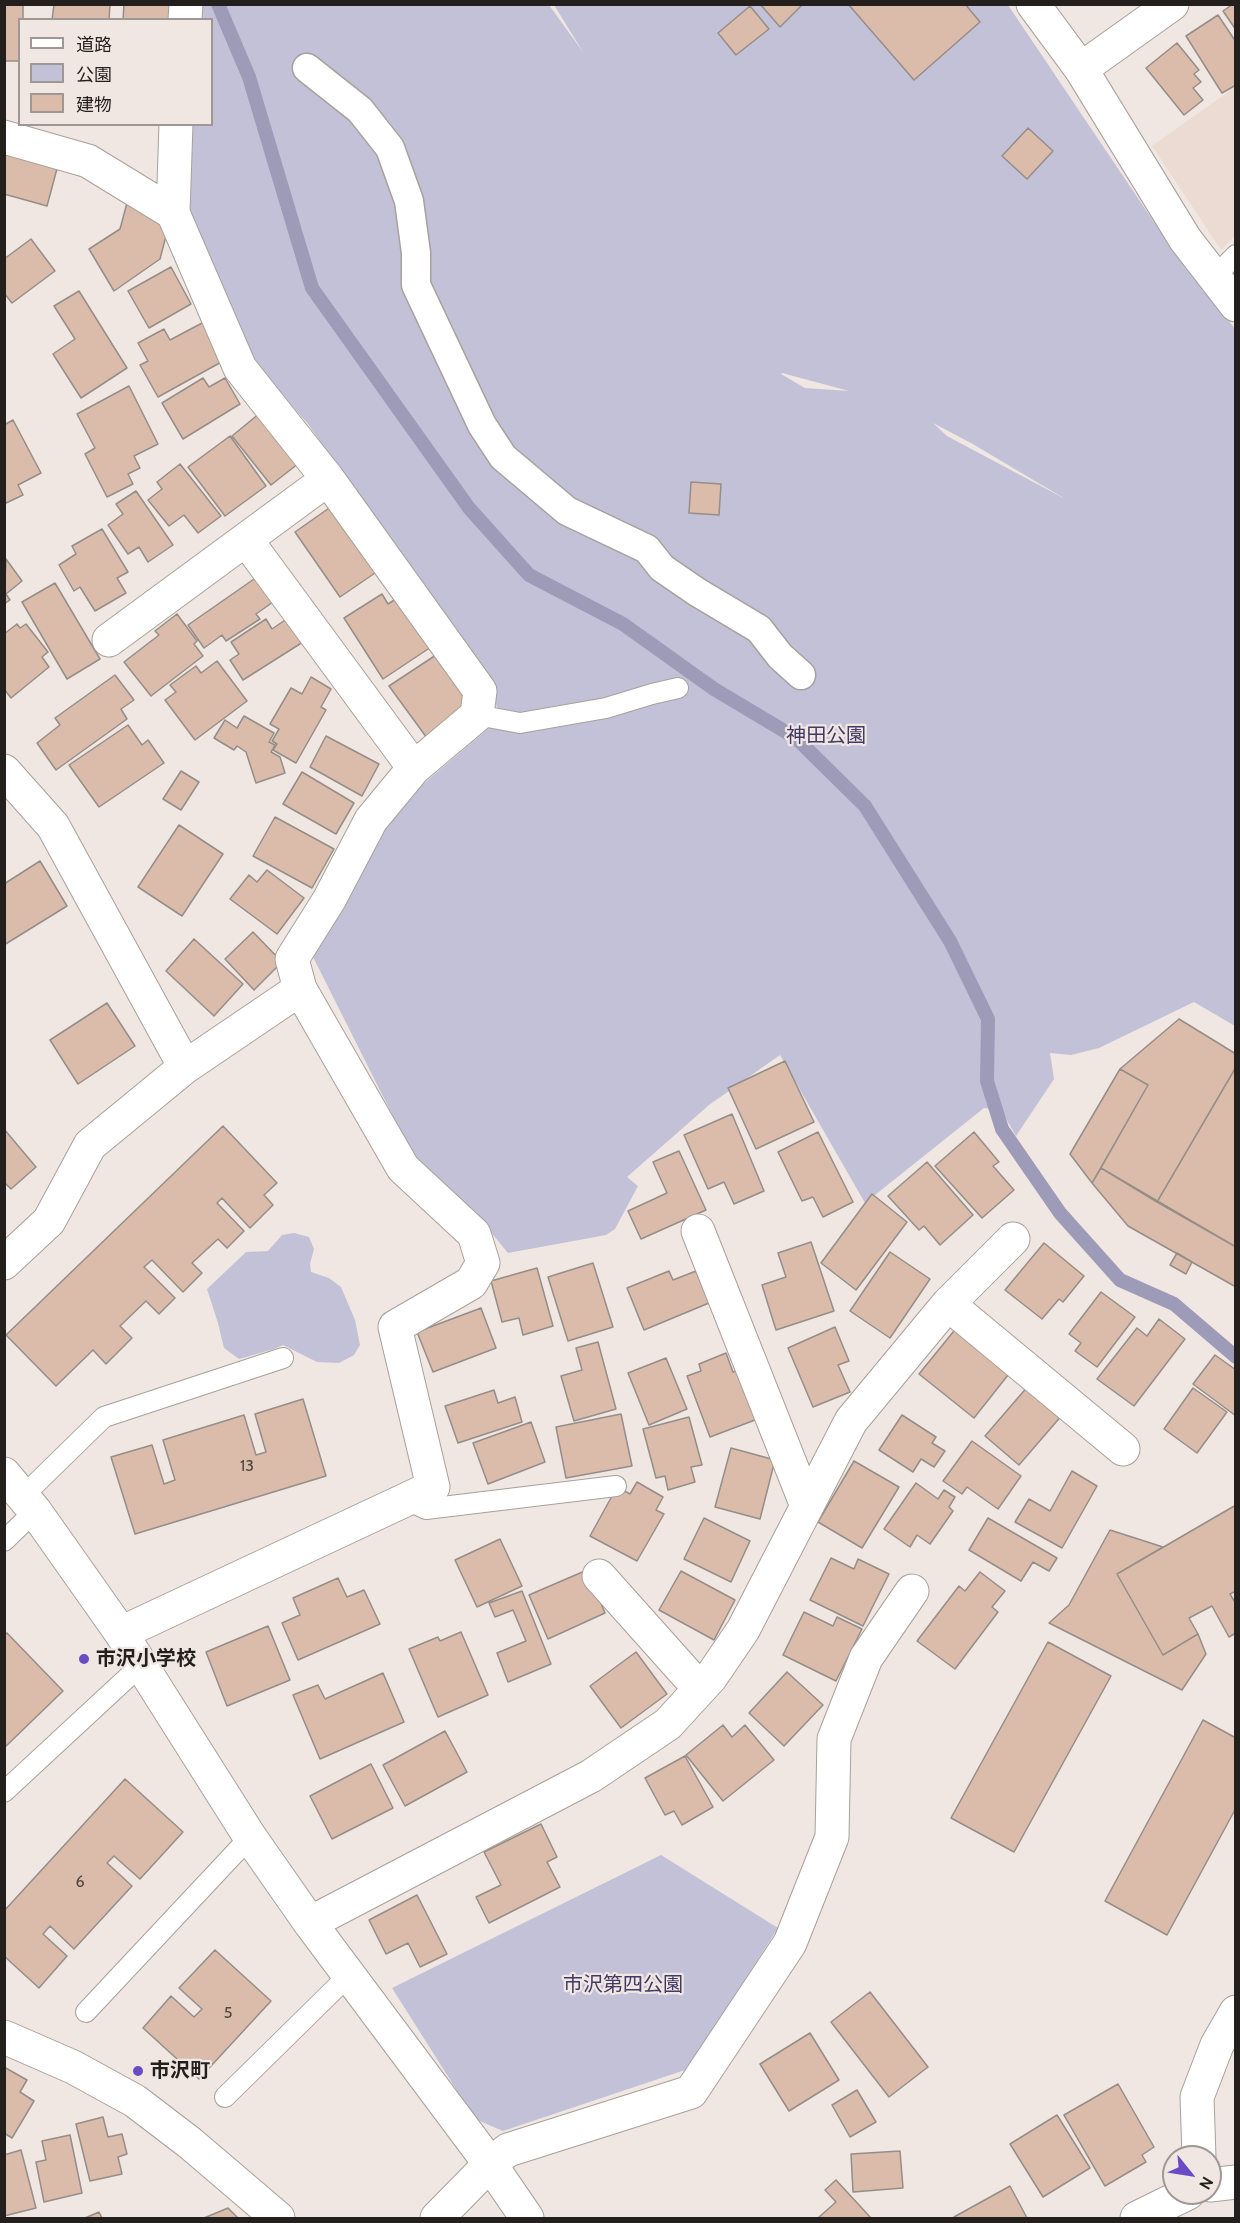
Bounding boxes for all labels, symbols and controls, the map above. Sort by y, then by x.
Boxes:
legend [18,18,213,126]
text: 道路 [76,34,112,56]
text: 公園 [76,64,112,86]
text: 建物 [76,94,112,116]
park label: 神田公園 [786,724,866,748]
house number: 13 [240,1456,254,1476]
place label: 市沢小学校 [96,1647,196,1671]
marker: 市沢小学校 [77,1652,91,1666]
house number: 6 [75,1872,85,1892]
park label: 市沢第四公園 [563,1973,683,1997]
house number: 5 [224,2003,232,2023]
place label: 市沢町 [150,2059,210,2083]
marker: 市沢町 [131,2064,145,2078]
north arrow [1162,2145,1222,2205]
text: N [1195,2174,1217,2193]

